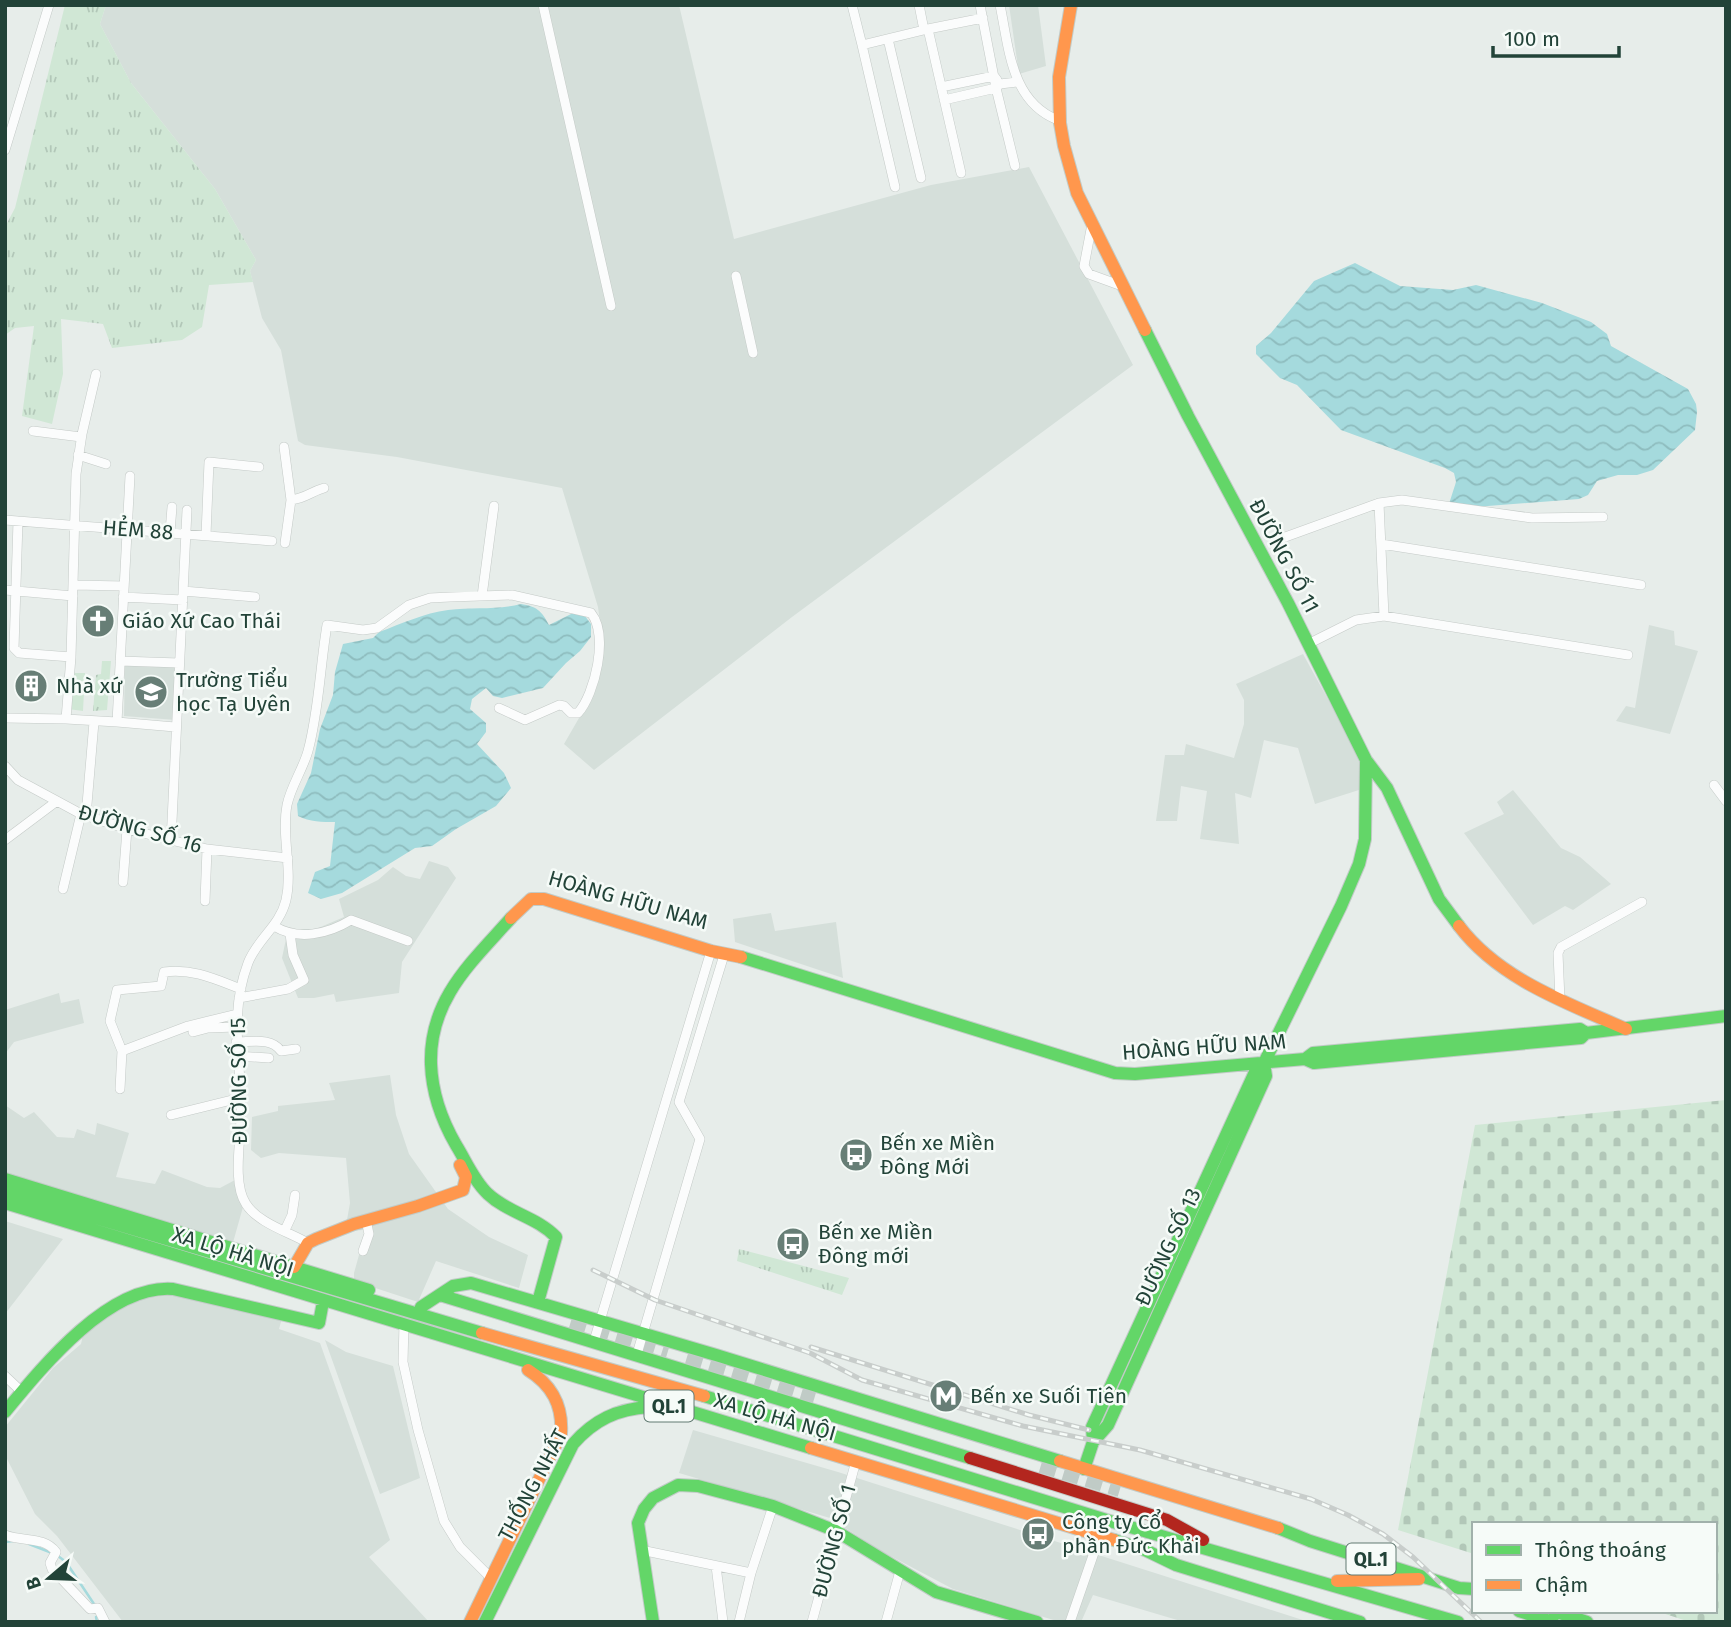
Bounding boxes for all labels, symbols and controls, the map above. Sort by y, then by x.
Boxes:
scale bar [1493,14,1619,58]
text: 100 m [1504,26,1560,52]
street label: ĐƯỜNG SỐ 11 [1243,494,1327,617]
street label: HẺM 88 [102,514,174,545]
church icon: Giáo Xứ Cao Thái [79,602,117,640]
place label: Giáo Xứ Cao Thái [122,608,281,634]
place label: Trường Tiểu học Tạ Uyên [176,666,291,717]
building icon: Nhà xứ [12,667,50,705]
place label: Nhà xứ [56,673,123,699]
school or university icon: Trường Tiểu học Tạ Uyên [132,673,170,711]
street label: ĐƯỜNG SỐ 16 [75,797,205,859]
street label: HOÀNG HỮU NAM [545,865,711,935]
street label: ĐƯỜNG SỐ 15 [223,1017,253,1145]
street label: HOÀNG HỮU NAM [1121,1028,1287,1066]
place label: Bến xe Miền Đông Mới [880,1130,995,1180]
bus stop icon: Bến xe Miền Đông Mới [837,1136,875,1174]
street label: ĐƯỜNG SỐ 13 [1128,1183,1207,1310]
place label: Bến xe Miền Đông mới [818,1219,933,1269]
street label: XA LỘ HÀ NỘI [169,1221,297,1283]
bus stop icon: Bến xe Miền Đông mới [774,1225,812,1263]
metro station icon: Bến xe Suối Tiên [927,1377,965,1415]
place label: Bến xe Suối Tiên [970,1383,1127,1409]
street label: XA LỘ HÀ NỘI [711,1387,839,1447]
road number: QL.1 [644,1390,694,1422]
street label: THỐNG NHẤT [491,1423,573,1546]
street label: ĐƯỜNG SỐ 1 [804,1481,862,1601]
place label: Công ty Cổ phần Đức Khải [1062,1508,1200,1559]
bus stop icon: Công ty Cổ phần Đức Khải [1019,1515,1057,1553]
legend [1472,1522,1717,1613]
text: Thông thoáng [1535,1537,1666,1563]
north arrow [14,1543,84,1613]
road number: QL.1 [1346,1544,1396,1574]
text: Chậm [1535,1572,1588,1598]
text: B [21,1574,46,1593]

